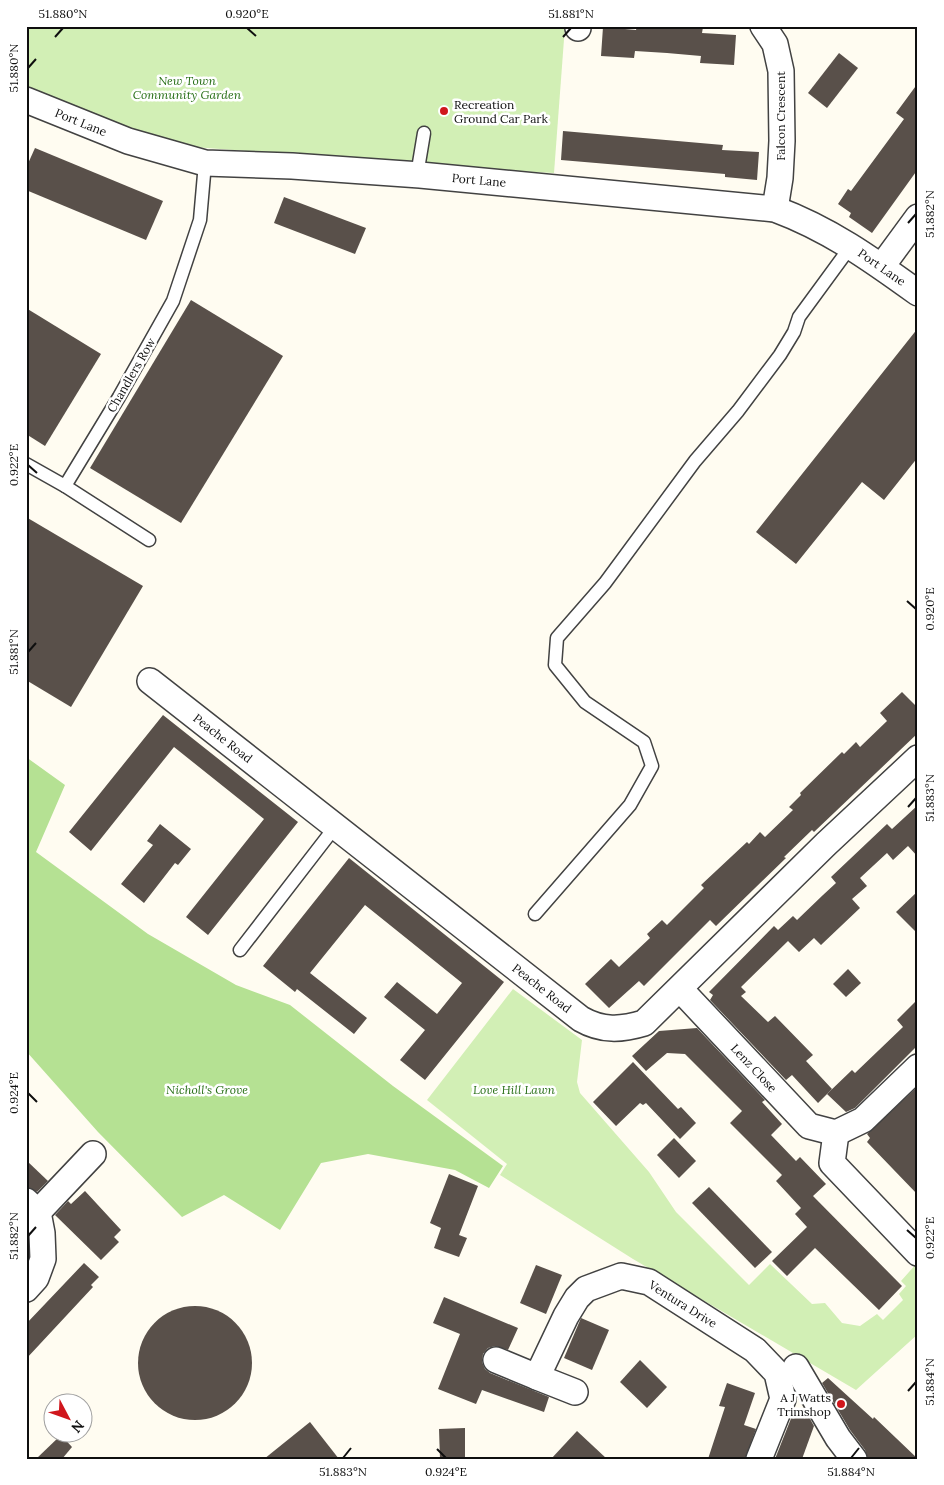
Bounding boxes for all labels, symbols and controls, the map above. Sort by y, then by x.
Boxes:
text: 51.880°N [39,6,87,21]
text: 0.920°E [225,6,269,21]
text: 51.881°N [548,6,594,21]
text: 51.880°N [6,44,21,92]
street label: Falcon Crescent [773,71,788,161]
park label: New Town Community Garden [133,73,242,102]
place label: Recreation Ground Car Park [454,97,549,126]
street label: Port Lane [53,105,110,139]
marker: Recreation Ground Car Park [438,105,450,117]
street label: Port Lane [451,170,507,190]
text: 51.882°N [922,190,937,238]
street label: Port Lane [855,245,909,289]
street label: Chandlers Row [104,335,159,415]
text: 0.922°E [6,444,21,486]
text: 0.920°E [922,587,937,631]
text: 51.881°N [6,629,21,675]
street label: Peache Road [190,710,256,766]
text: 51.883°N [922,774,937,822]
street label: Peache Road [509,960,575,1016]
street label: Lenz Close [728,1041,781,1096]
text: 0.924°E [6,1072,21,1114]
park label: Nicholl's Grove [166,1082,248,1097]
park label: Love Hill Lawn [473,1082,556,1097]
text: 51.882°N [6,1212,21,1260]
text: 0.922°E [922,1217,937,1259]
street label: Ventura Drive [645,1277,720,1331]
text: 51.884°N [922,1358,937,1406]
place label: A J Watts Trimshop [777,1390,831,1419]
north arrow [42,1392,92,1442]
marker: A J Watts Trimshop [835,1398,847,1410]
text: N [67,1417,88,1437]
text: 51.883°N [319,1464,367,1479]
text: 0.924°E [425,1464,467,1479]
text: 51.884°N [827,1464,875,1479]

